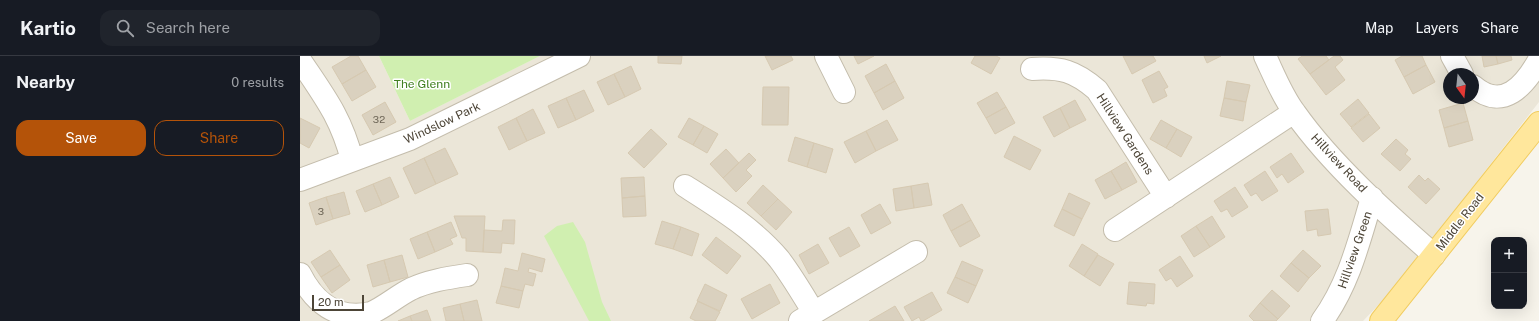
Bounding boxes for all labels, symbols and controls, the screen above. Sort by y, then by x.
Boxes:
search box [100,10,380,46]
text: Kartio [20,17,76,39]
icon: search [114,17,136,39]
text: Search here [146,19,230,36]
text: Map [1365,20,1393,36]
text: Layers [1415,20,1459,36]
text: Share [1481,20,1519,36]
north arrow [1443,68,1479,104]
text: Nearby [16,72,75,92]
text: 0 results [231,75,284,90]
park label: The Glenn [394,77,450,91]
street label: Hillview Gardens [1094,91,1156,177]
street label: Windslow Park [402,99,483,147]
house number: 32 [373,113,385,125]
button: Save [16,120,146,156]
button: Share [154,120,284,156]
street label: Hillview Road [1308,131,1370,195]
street label: Middle Road [1433,190,1487,254]
house number: 3 [318,205,324,217]
street label: Hillview Green [1335,209,1375,291]
map controls [1491,237,1527,309]
button: + [1491,237,1527,273]
button: − [1491,273,1527,309]
scale bar [312,293,364,312]
text: 20 m [318,296,343,308]

